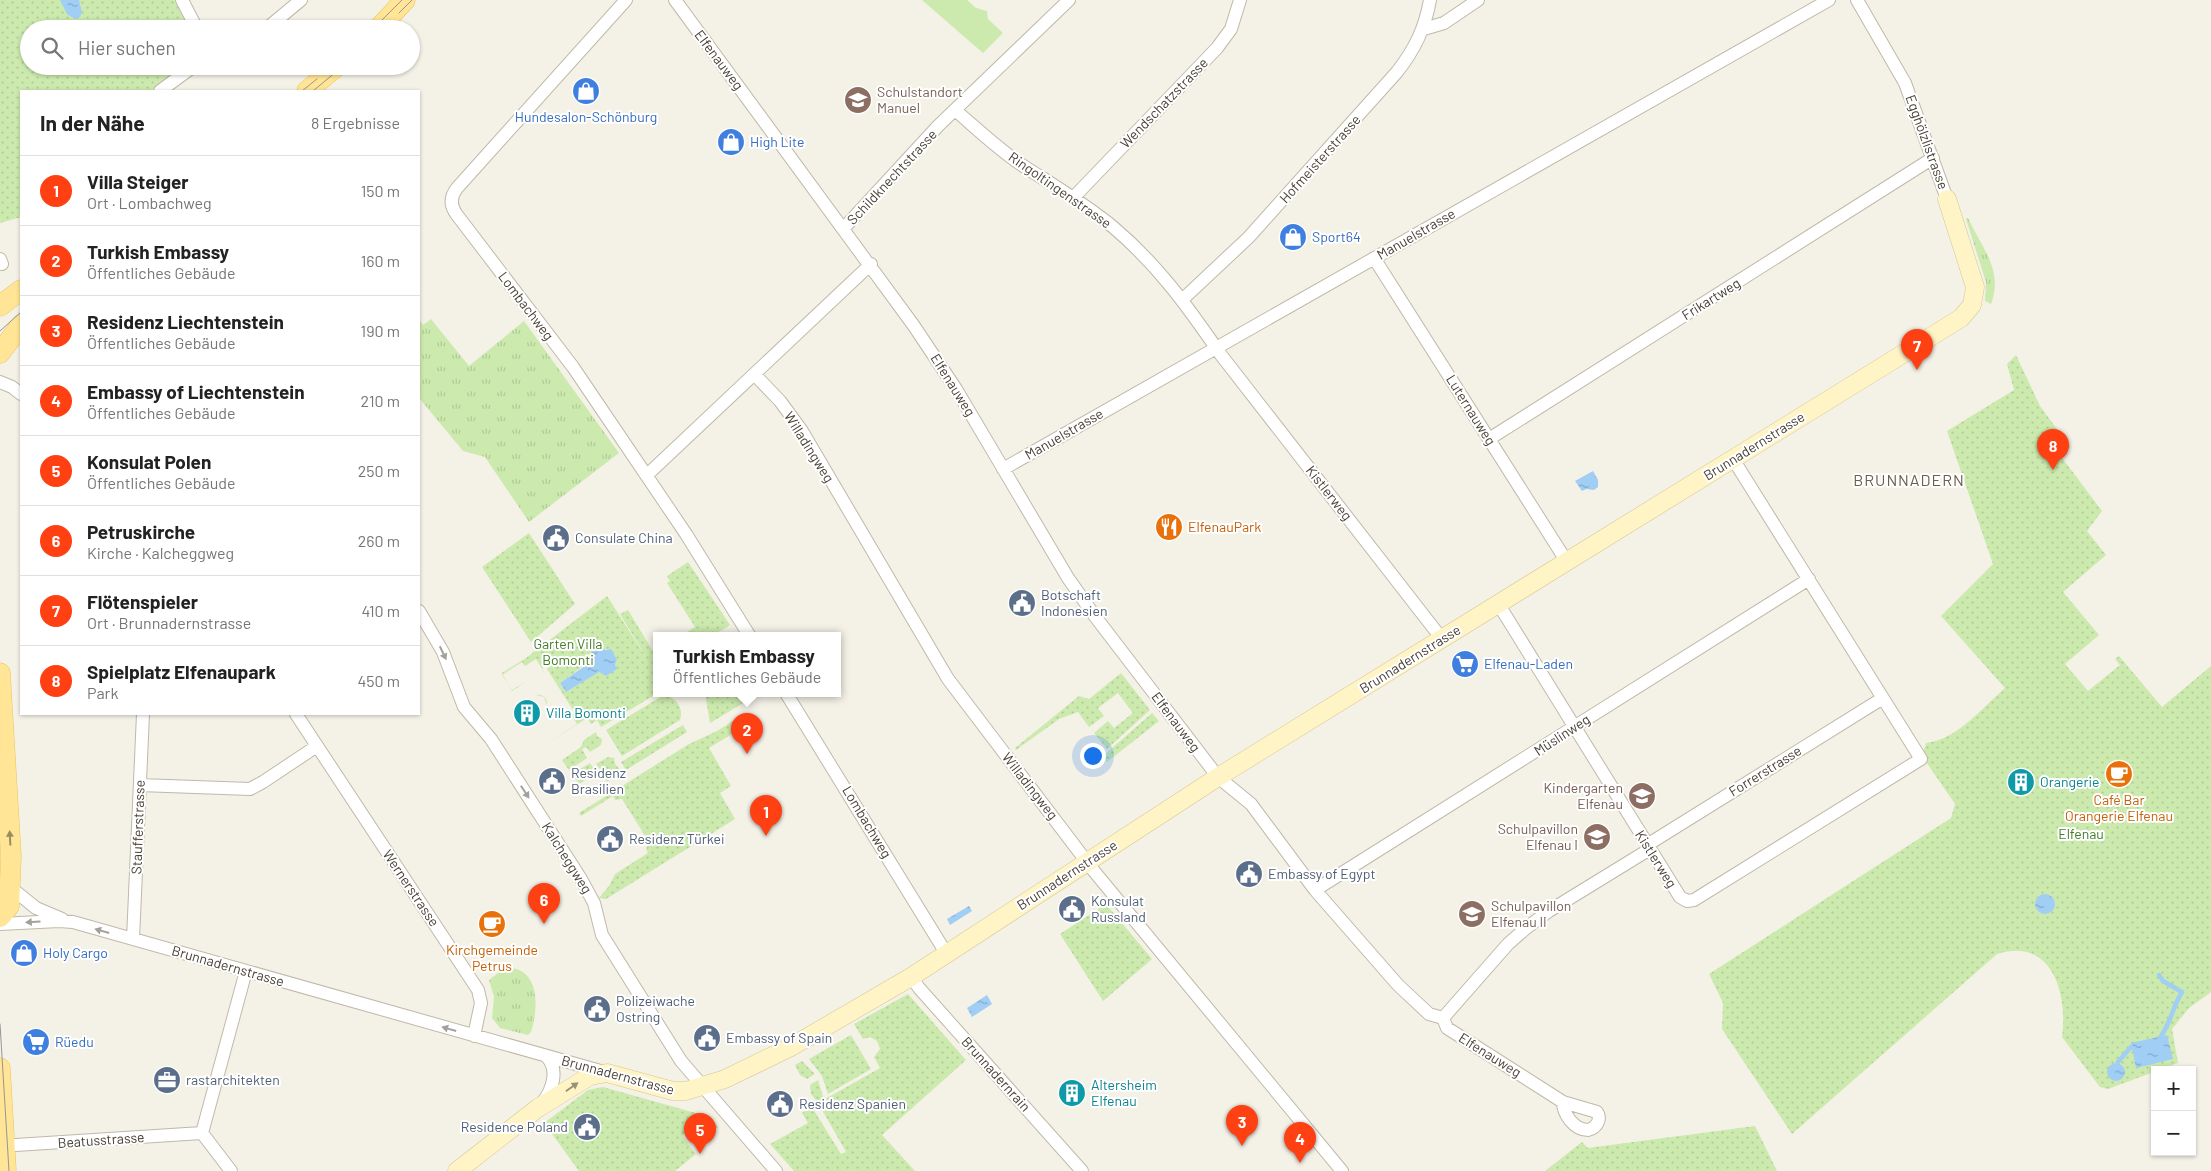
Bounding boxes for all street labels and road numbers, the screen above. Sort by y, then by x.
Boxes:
street label: Elfenauweg [691,26,747,93]
street label: Wendschatzstrasse [1116,54,1211,151]
street label: Egghölzlistrasse [1902,92,1952,191]
street label: Hofmeisterstrasse [1275,111,1364,206]
street label: Schildknechtstrasse [843,126,940,228]
street label: Ringoltingenstrasse [1006,148,1115,231]
street label: Manuelstrasse [1374,204,1458,263]
street label: Lombachweg [495,268,558,343]
street label: Frikartweg [1678,274,1743,323]
street label: Elfenauweg [928,350,979,419]
street label: Luternauweg [1443,371,1500,448]
street label: Manuelstrasse [1022,404,1106,463]
street label: Willadingweg [781,408,838,485]
street label: Brunnadernstrasse [1700,408,1807,484]
street label: Kistlerweg [1303,462,1356,524]
street label: Brunnadernstrasse [1356,621,1463,697]
street label: Elfenauweg [1148,688,1204,755]
street label: Müslinweg [1531,710,1593,759]
street label: Forrerstrasse [1725,742,1804,800]
street label: Willadingweg [999,749,1062,823]
street label: Staufferstrasse [127,779,148,875]
street label: Lombachweg [839,782,896,861]
street label: Kalcheggweg [539,819,596,897]
street label: Kistlerweg [1632,827,1681,891]
street label: Brunnadernstrasse [1013,836,1120,913]
street label: Wernerstrasse [380,846,443,929]
street label: Brunnadernstrasse [170,941,286,990]
street label: Elfenauweg [1456,1029,1525,1080]
street label: Brunnadernrain [958,1033,1034,1115]
street label: Brunnadernstrasse [560,1051,676,1098]
street label: Beatusstrasse [57,1128,145,1151]

